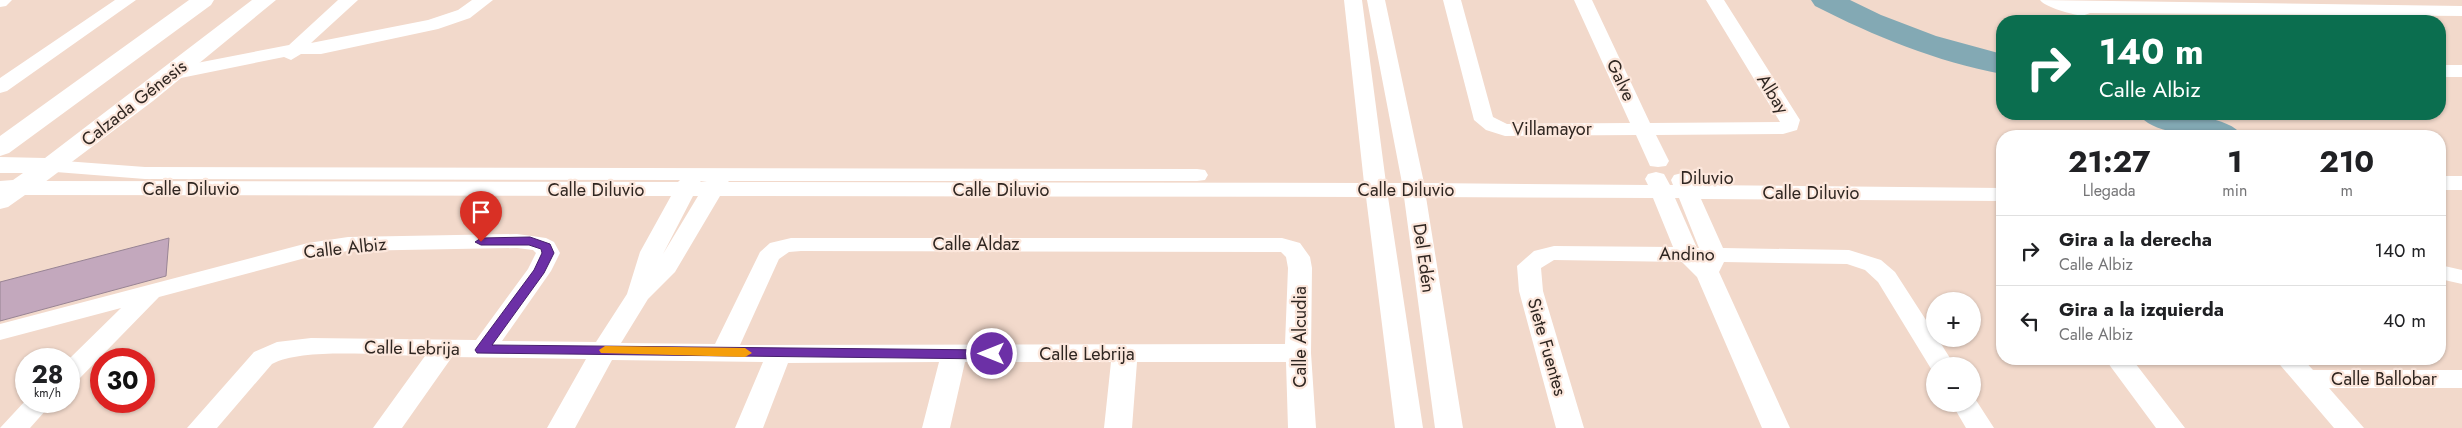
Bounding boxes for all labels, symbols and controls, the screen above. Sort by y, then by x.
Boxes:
text: 140 m [2099,27,2204,77]
icon: right [2016,35,2081,100]
street label: Calzada Génesis [76,54,192,152]
street label: Galve [1600,55,1642,105]
street label: Albay [1751,69,1795,119]
text: Calle Albiz [2099,73,2201,105]
street label: Villamayor [1512,116,1593,142]
text: 21:27 [2068,140,2150,183]
text: 1 [2227,140,2242,183]
text: 210 [2319,140,2374,183]
street label: Diluvio [1681,165,1734,191]
street label: Calle Diluvio [143,176,240,202]
street label: Calle Diluvio [548,177,645,203]
street label: Calle Diluvio [953,177,1050,203]
street label: Calle Diluvio [1358,177,1455,203]
text: Llegada [2083,179,2136,202]
text: min [2222,179,2247,202]
text: m [2340,179,2353,202]
street label: Calle Diluvio [1763,180,1860,206]
pin [460,191,502,242]
icon: arrive [467,198,495,226]
street label: Del Edén [1406,222,1442,294]
text: Gira a la derecha [2059,226,2212,253]
street label: Calle Albiz [302,231,388,265]
street label: Calle Aldaz [932,231,1020,257]
icon: right [2016,237,2044,265]
text: 140 m [2374,237,2426,264]
street label: Andino [1659,241,1715,267]
text: Calle Albiz [2059,253,2133,276]
street label: Calle Alcudia [1287,286,1313,388]
map controls [1926,292,1981,412]
button: + [1926,292,1981,347]
street label: Siete Fuentes [1521,295,1573,399]
text: Gira a la izquierda [2059,296,2224,323]
icon: left [2016,307,2044,335]
text: 40 m [2383,307,2426,334]
text: Calle Albiz [2059,323,2133,346]
position arrow [965,327,1017,379]
street label: Calle Lebrija [364,334,460,362]
street label: Calle Lebrija [1039,341,1135,367]
speed limit sign: 30 [90,348,155,413]
text: 28 [31,356,64,392]
button: − [1926,357,1981,412]
street label: Calle Ballobar [2331,366,2438,392]
text: km/h [34,384,61,402]

